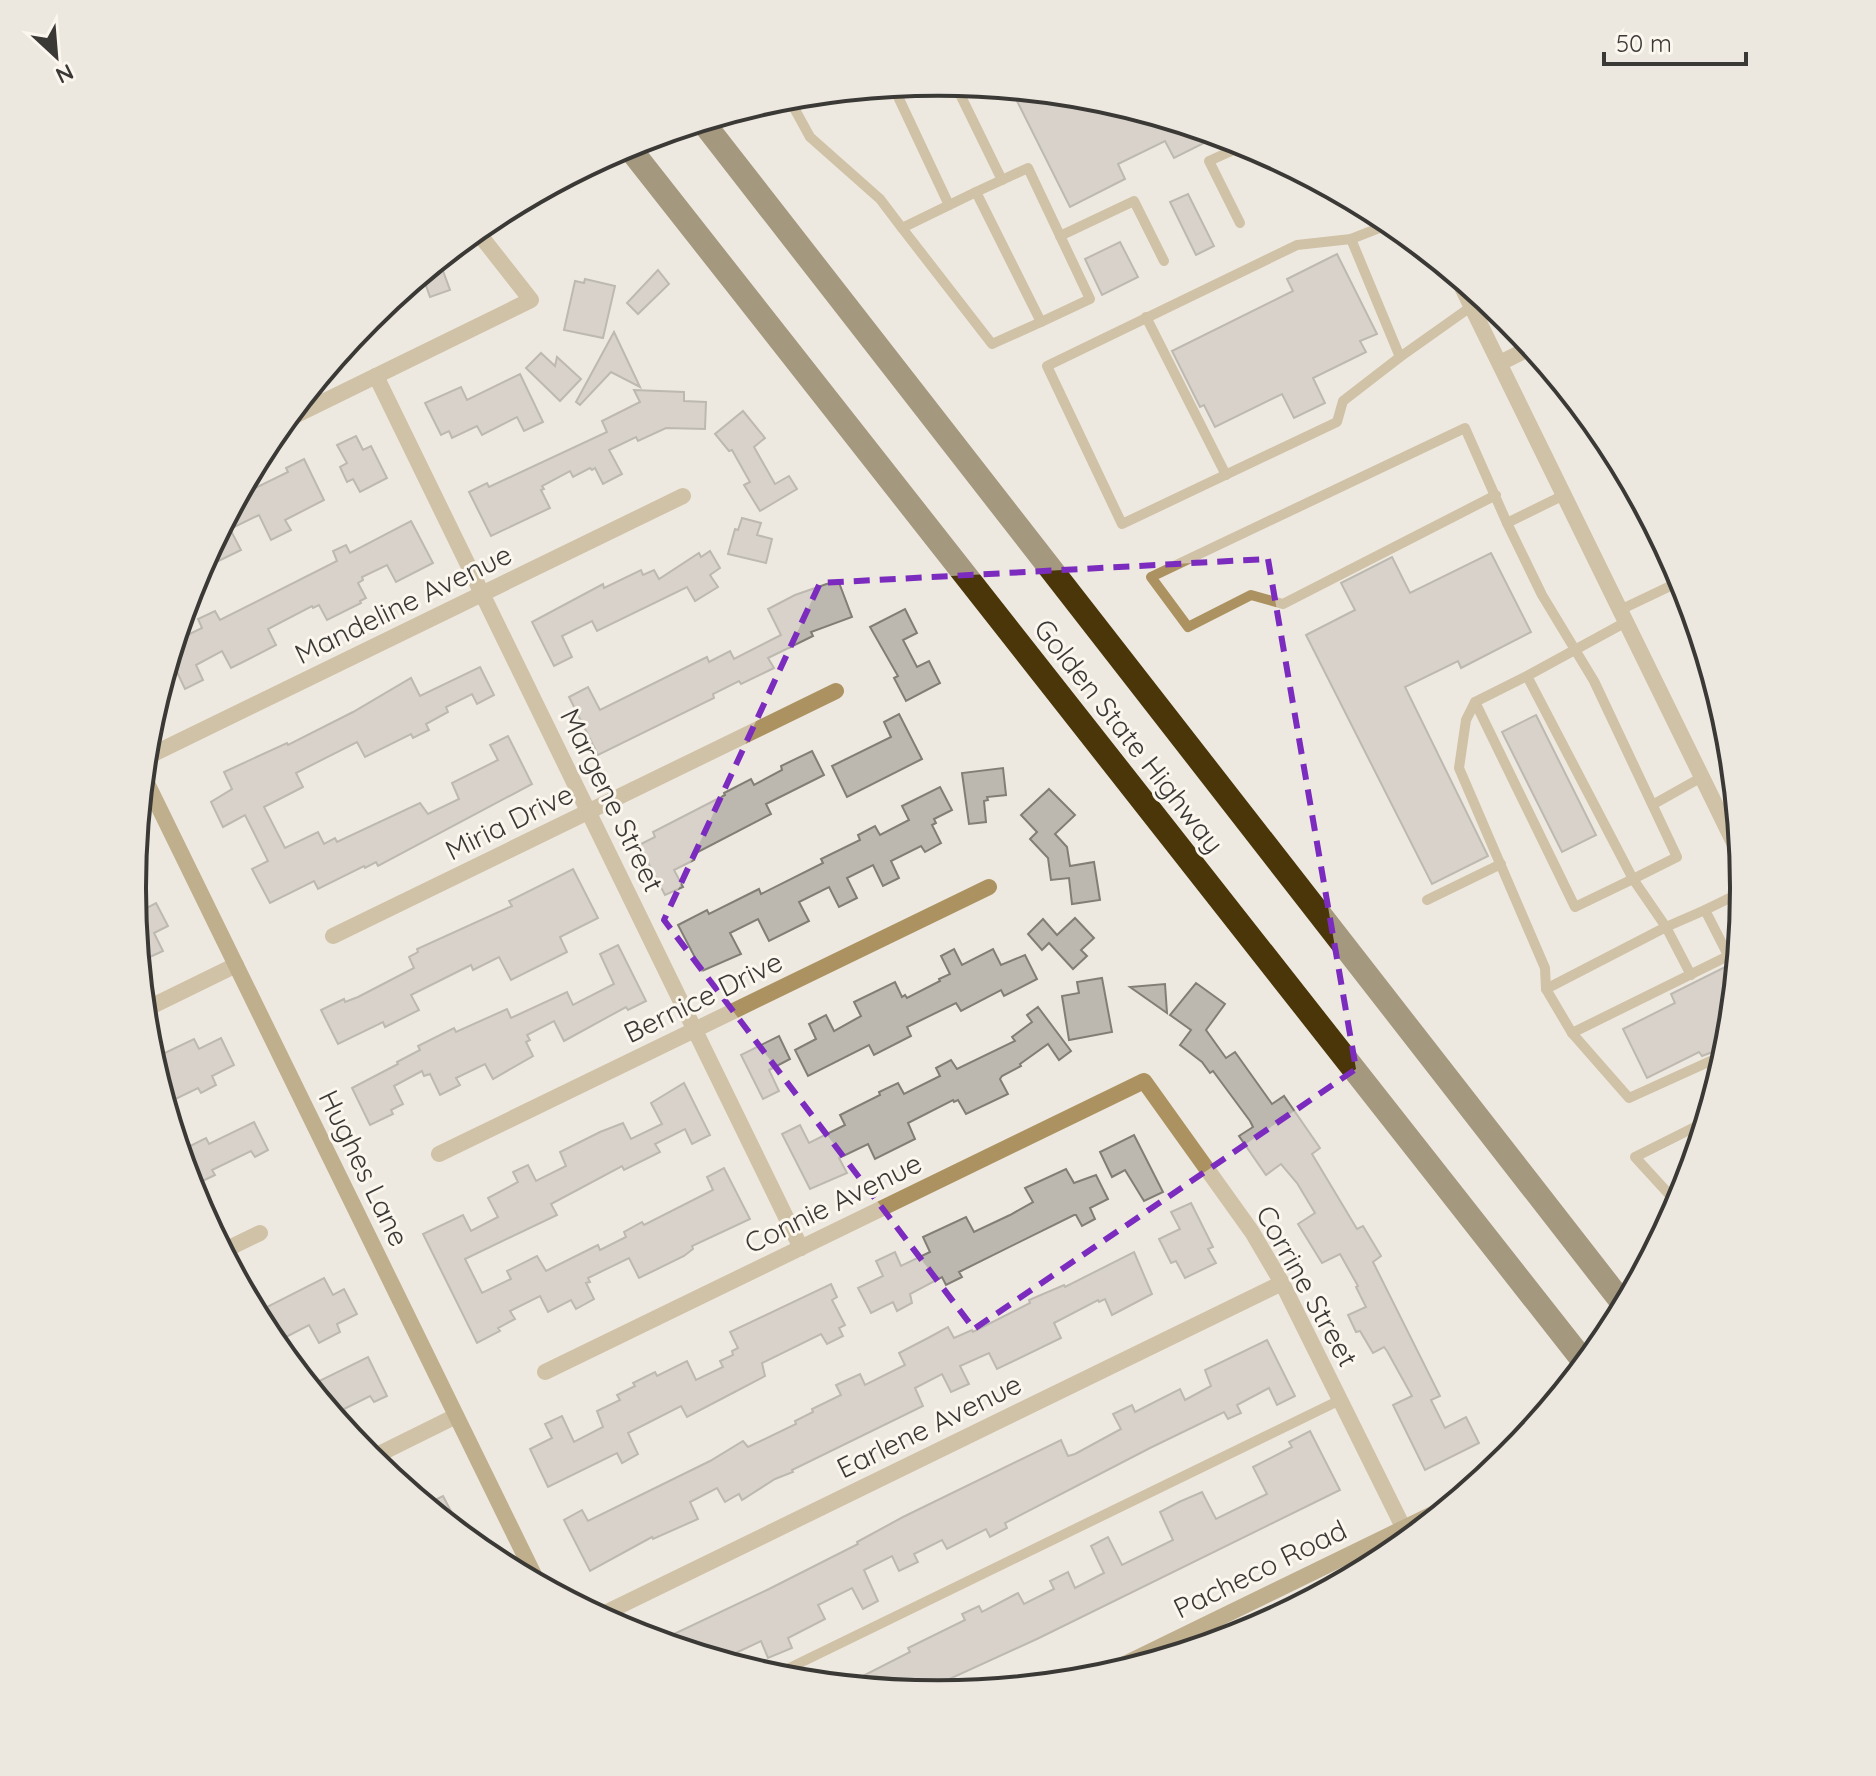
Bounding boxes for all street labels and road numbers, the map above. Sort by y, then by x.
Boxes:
street label: Mandeline Avenue [289,536,517,671]
street label: Golden State Highway [1027,612,1232,860]
street label: Margene Street [553,703,672,897]
street label: Miria Drive [439,776,578,868]
street label: Bernice Drive [618,943,788,1050]
street label: Hughes Lane [312,1084,417,1252]
street label: Connie Avenue [738,1145,927,1261]
street label: Corrine Street [1249,1199,1366,1372]
street label: Earlene Avenue [831,1366,1027,1485]
street label: Pacheco Road [1167,1512,1352,1626]

